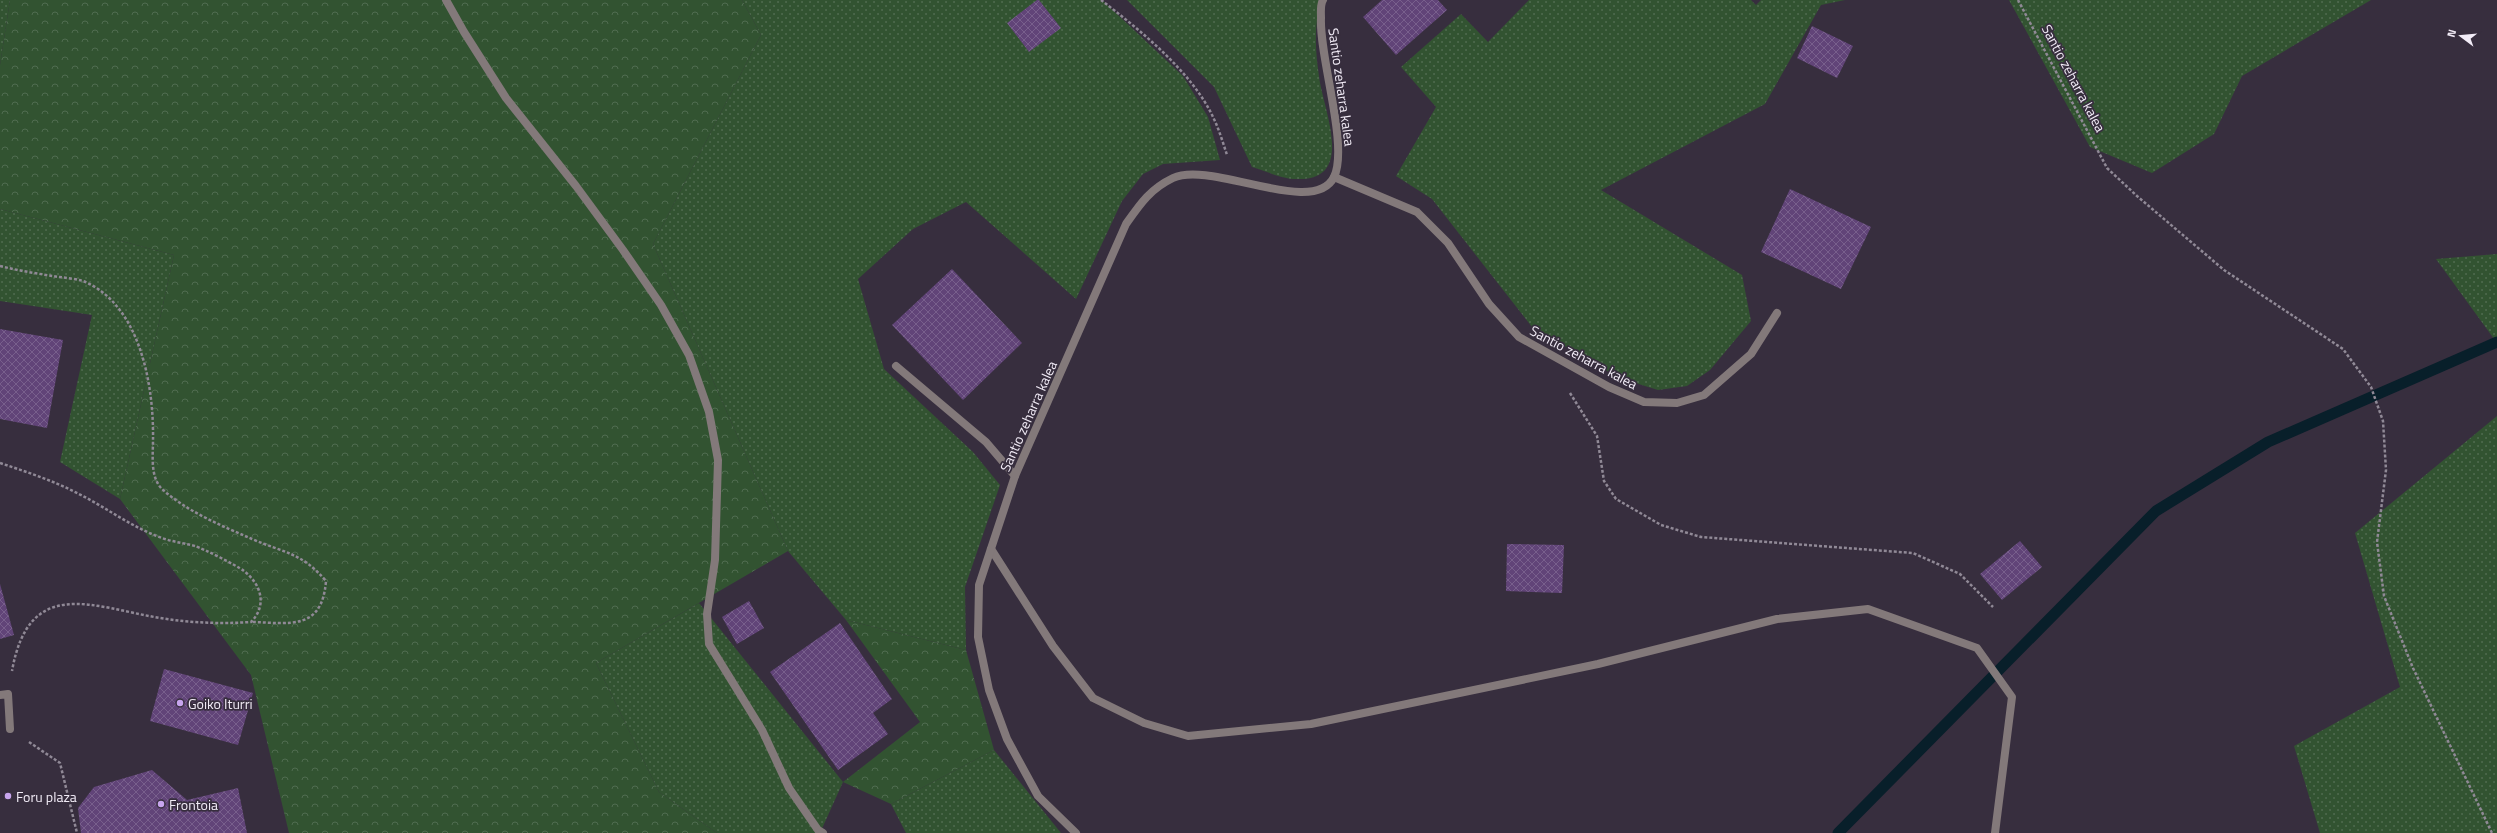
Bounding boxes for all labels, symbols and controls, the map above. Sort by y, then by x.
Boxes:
north arrow [2441,16,2481,56]
street label: Santio zeharra kalea [2037,20,2111,136]
street label: Santio zeharra kalea [1323,26,1361,148]
text: N [2443,27,2460,39]
street label: Santio zeharra kalea [1526,320,1642,394]
street label: Santio zeharra kalea [994,357,1062,475]
place label: Goiko Iturri [188,693,253,714]
marker: Goiko Iturri [175,698,185,708]
place label: Foru plaza [16,786,77,807]
marker: Foru plaza [3,791,13,801]
place label: Frontoia [169,794,218,815]
marker: Frontoia [156,799,166,809]

